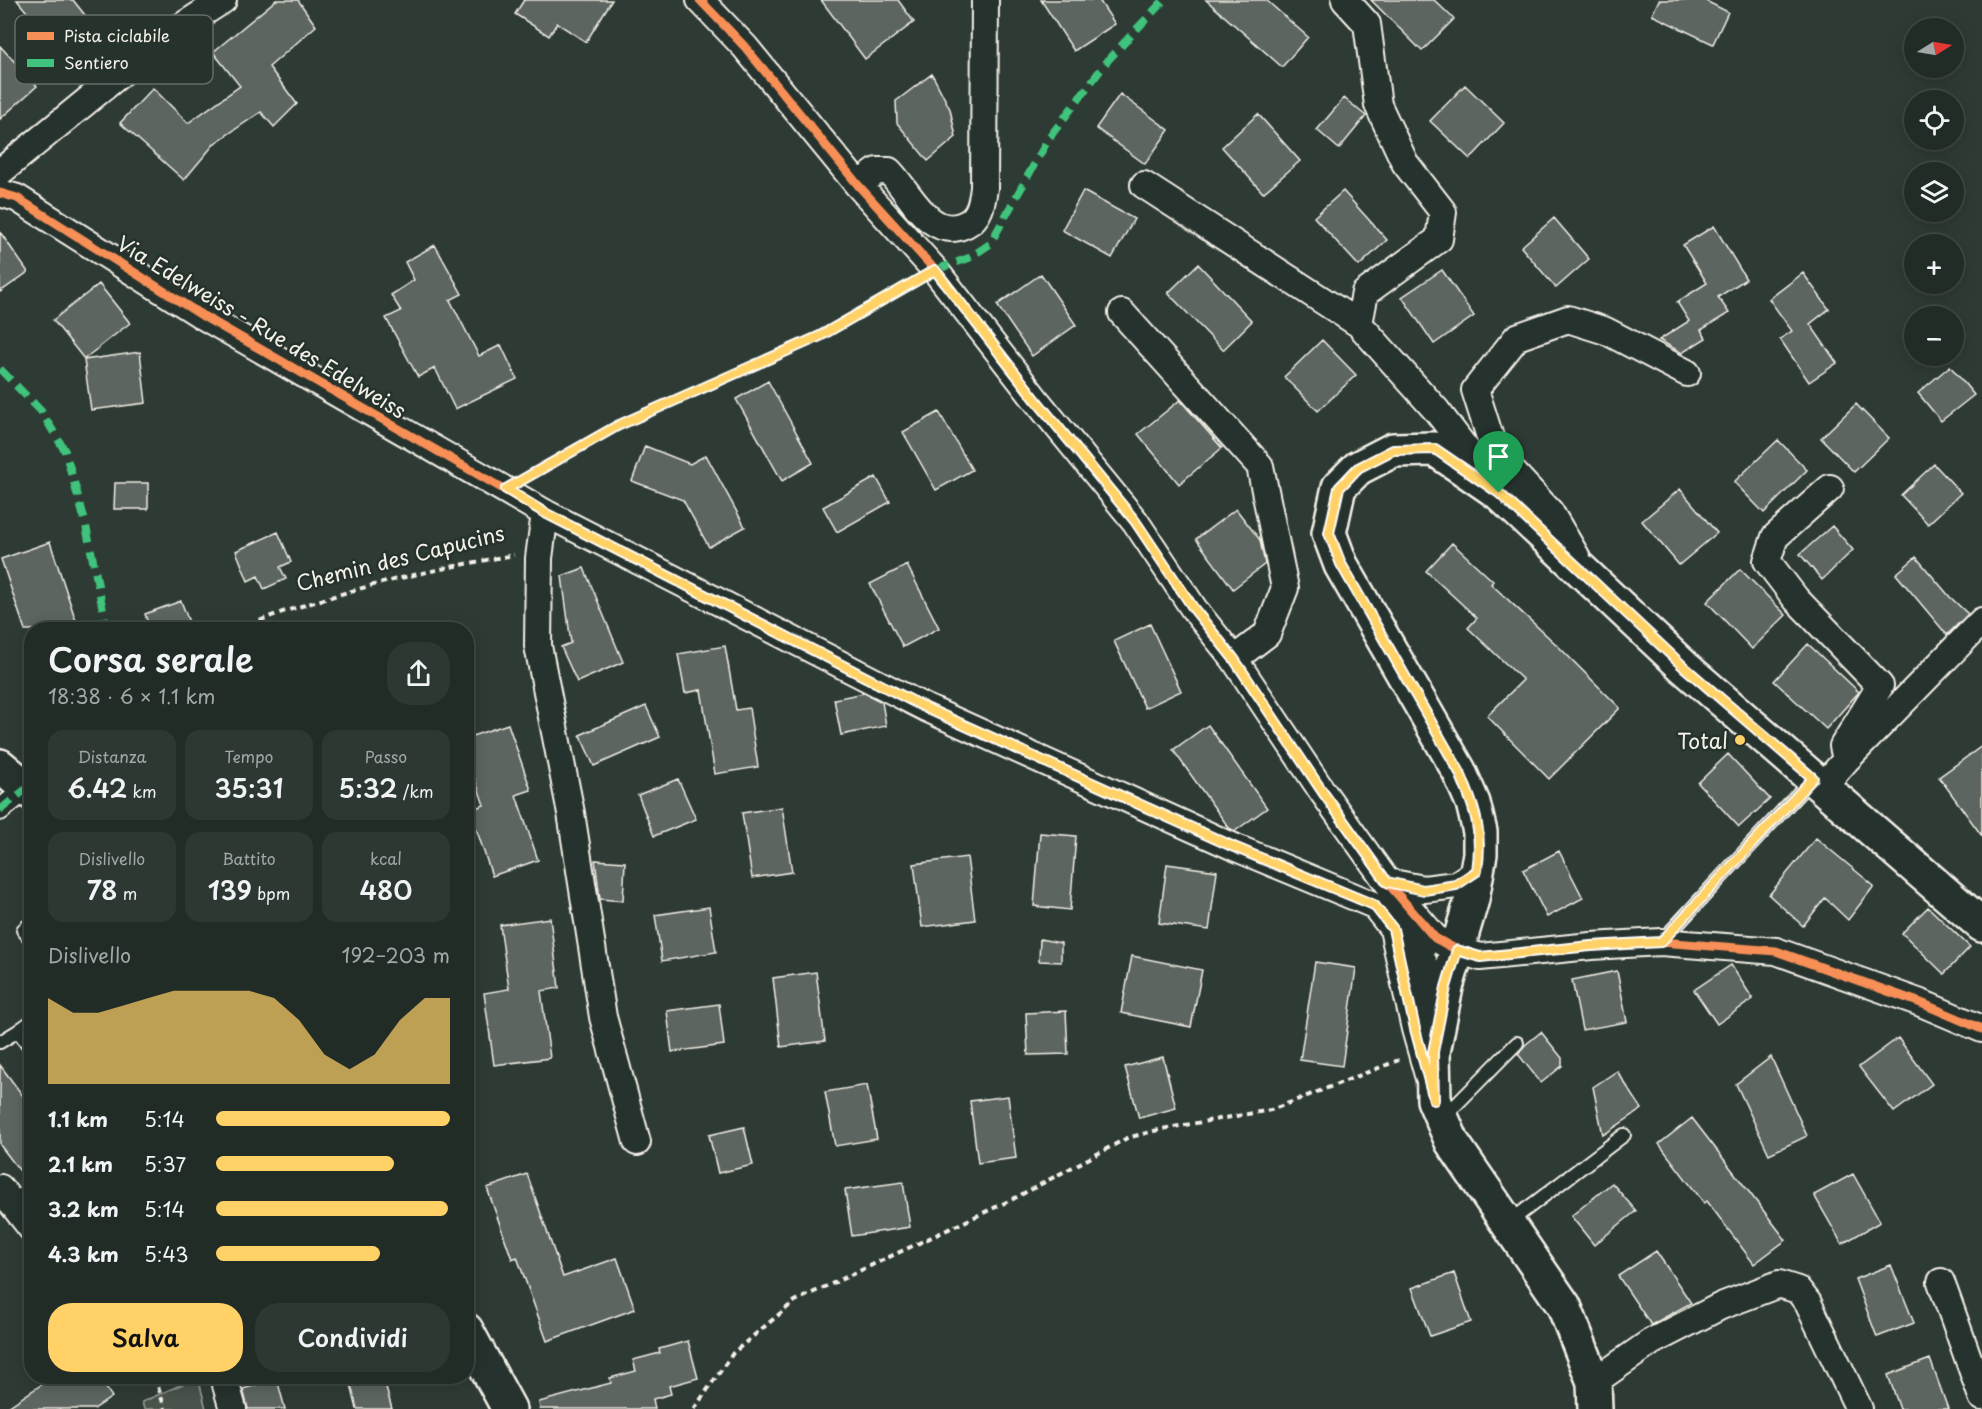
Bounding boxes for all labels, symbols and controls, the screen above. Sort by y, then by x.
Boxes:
legend [15,15,213,84]
north arrow [1904,18,1964,78]
map controls [1904,18,1964,366]
text: Pista ciclabile [64,23,170,47]
text: Sentiero [64,50,129,74]
button: locate [1904,90,1964,150]
button: layers [1904,162,1964,222]
street label: Via Edelweiss - Rue des Edelweiss [111,227,413,425]
button: + [1904,234,1964,294]
button: − [1904,306,1964,366]
pin [1473,431,1524,493]
icon: arrive [1482,440,1515,473]
street label: Chemin des Capucins [292,516,508,598]
text: Corsa serale [48,633,254,683]
button: share [387,642,450,705]
text: 18:38 · 6 × 1.1 km [48,681,216,711]
place label: Total [1677,724,1728,756]
marker: Total [1733,733,1747,747]
text: Distanza [78,744,146,768]
text: Tempo [225,744,273,768]
text: Passo [365,744,407,768]
text: 6.42 [68,768,127,807]
text: 35:31 [215,768,283,807]
text: 5:32 [339,768,398,807]
text: km [127,779,157,803]
text: /km [398,779,433,803]
text: Dislivello [79,846,145,870]
text: Battito [222,846,276,870]
text: kcal [370,846,402,870]
text: 78 [87,870,117,909]
text: 139 [208,870,252,909]
text: 480 [359,870,413,909]
text: m [117,881,137,905]
text: bpm [252,881,290,905]
text: Dislivello [48,940,131,970]
text: 192–203 m [342,940,450,970]
text: 1.1 km [48,1104,108,1134]
text: 5:14 [144,1104,185,1134]
text: 2.1 km [48,1149,113,1179]
text: 5:37 [144,1149,186,1179]
text: 3.2 km [48,1194,119,1224]
text: 5:14 [144,1194,185,1224]
text: 4.3 km [48,1239,119,1269]
text: 5:43 [144,1239,188,1269]
button: Salva [48,1303,243,1372]
button: Condividi [255,1303,450,1372]

